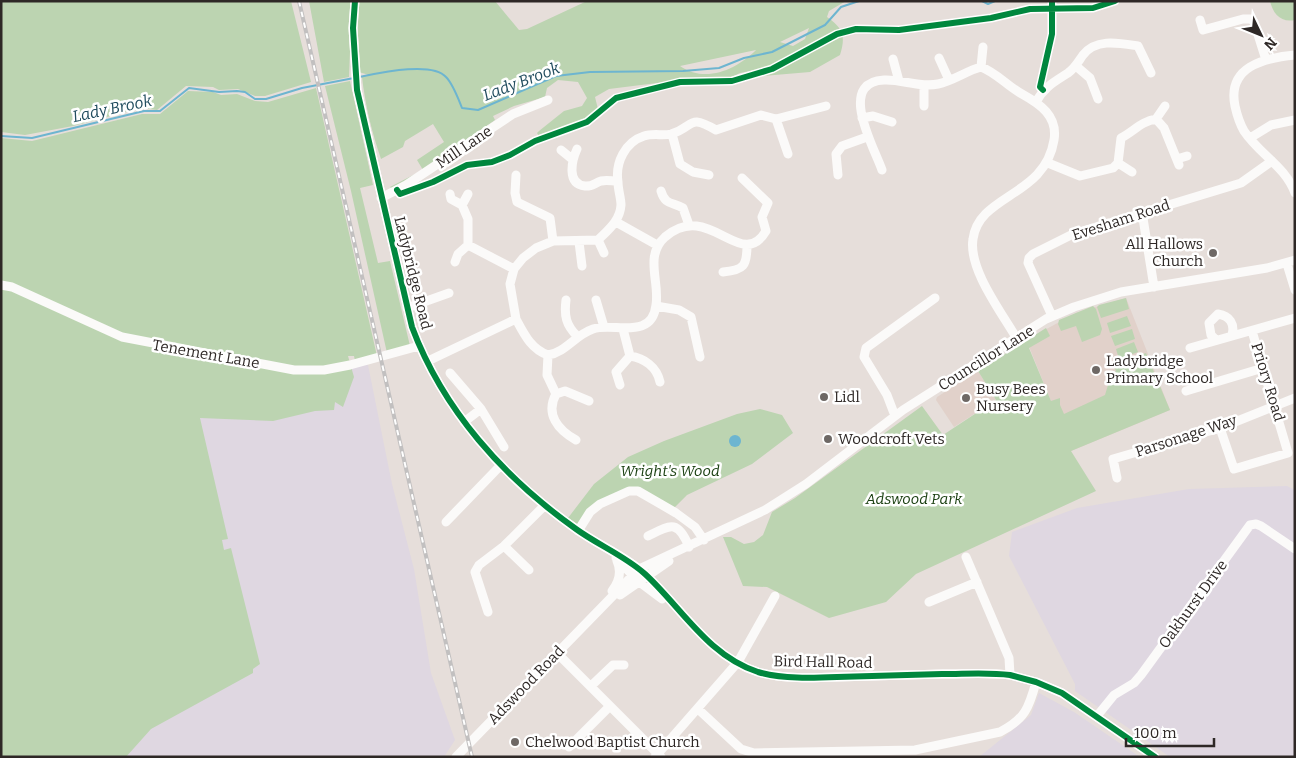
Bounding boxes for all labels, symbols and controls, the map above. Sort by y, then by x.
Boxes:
north arrow [1236,10,1286,60]
text: N [1260,34,1280,53]
water label: Lady Brook [480,58,563,105]
water label: Lady Brook [71,91,154,126]
street label: Mill Lane [433,122,495,172]
street label: Evesham Road [1070,196,1172,244]
street label: Ladybridge Road [390,215,436,332]
place label: All Hallows Church [1125,235,1204,270]
marker: All Hallows Church [1207,247,1219,259]
street label: Councillor Lane [935,321,1037,395]
street label: Tenement Lane [151,336,261,372]
street label: Priory Road [1247,340,1289,424]
place label: Ladybridge Primary School [1106,352,1213,387]
marker: Ladybridge Primary School [1090,364,1102,376]
place label: Busy Bees Nursery [976,380,1046,415]
place label: Lidl [834,388,860,406]
marker: Lidl [818,391,830,403]
marker: Busy Bees Nursery [960,392,972,404]
street label: Parsonage Way [1133,411,1239,461]
place label: Woodcroft Vets [838,430,945,448]
marker: Woodcroft Vets [822,433,834,445]
park label: Wright's Wood [620,462,720,480]
park label: Adswood Park [865,490,963,508]
street label: Oakhurst Drive [1155,556,1231,652]
street label: Adswood Road [484,642,568,728]
street label: Bird Hall Road [773,652,873,672]
scale bar [1126,716,1214,748]
text: 100 m [1134,724,1177,742]
place label: Chelwood Baptist Church [525,733,700,751]
marker: Chelwood Baptist Church [509,736,521,748]

